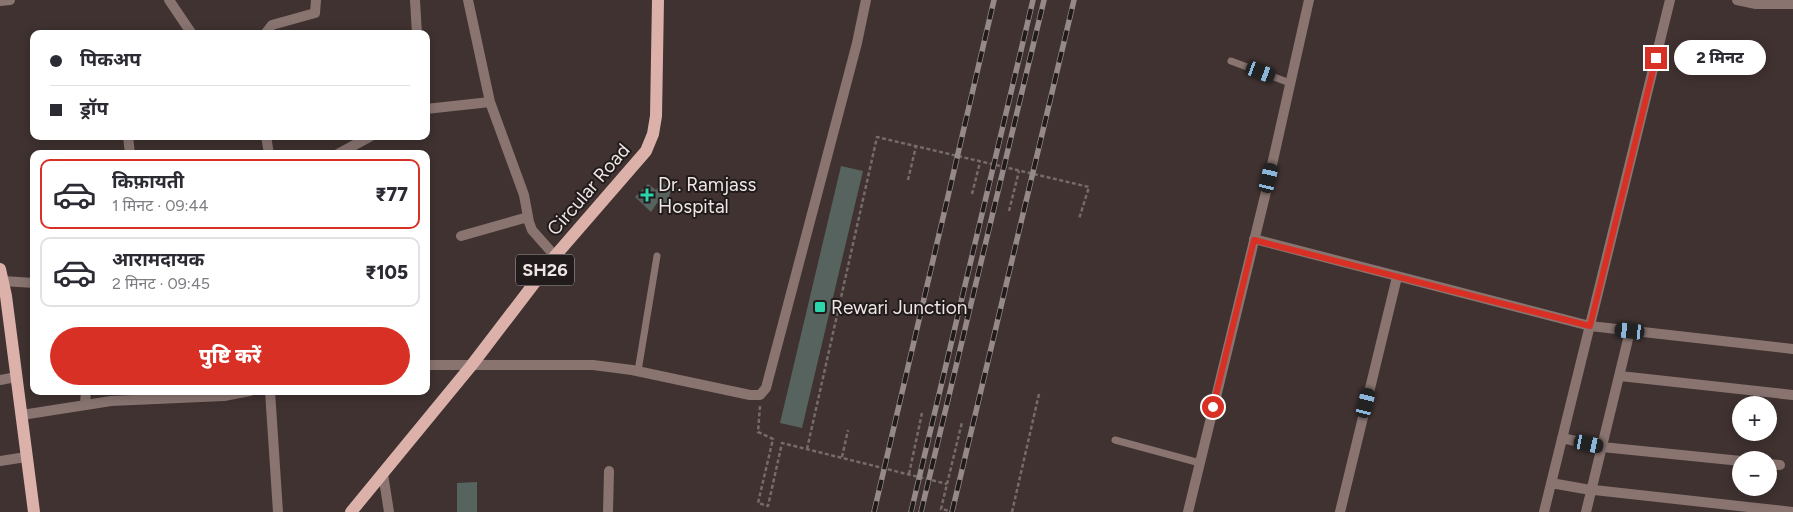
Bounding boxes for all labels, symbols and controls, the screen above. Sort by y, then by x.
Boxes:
callout: 2 मिनट [1674,40,1766,76]
route end [1645,47,1667,69]
text: पिकअप [80,48,141,71]
text: 2 मिनट [1696,48,1744,67]
car [1244,60,1277,84]
text: ड्रॉप [80,97,108,120]
street label: Circular Road [542,139,634,240]
car [1258,162,1279,194]
text: किफ़ायती [112,170,184,193]
icon: car [52,172,97,217]
place label: Dr. Ramjass Hospital [658,173,757,218]
text: ₹77 [375,183,408,206]
marker: Dr. Ramjass Hospital [640,188,654,202]
text: 1 मिनट · 09:44 [112,196,208,215]
text: आरामदायक [112,248,204,271]
icon: car [52,250,97,295]
road number: SH26 [516,254,574,286]
text: ₹105 [365,261,408,284]
text: 2 मिनट · 09:45 [112,274,210,293]
place label: Rewari Junction [831,296,967,319]
marker: Rewari Junction [813,300,827,314]
car [1614,322,1645,340]
button: पुष्टि करें [50,327,410,385]
car [1355,387,1376,419]
route start [1202,396,1224,418]
map controls [1732,396,1777,496]
button: + [1732,396,1777,441]
car [1572,434,1605,454]
button: − [1732,451,1777,496]

